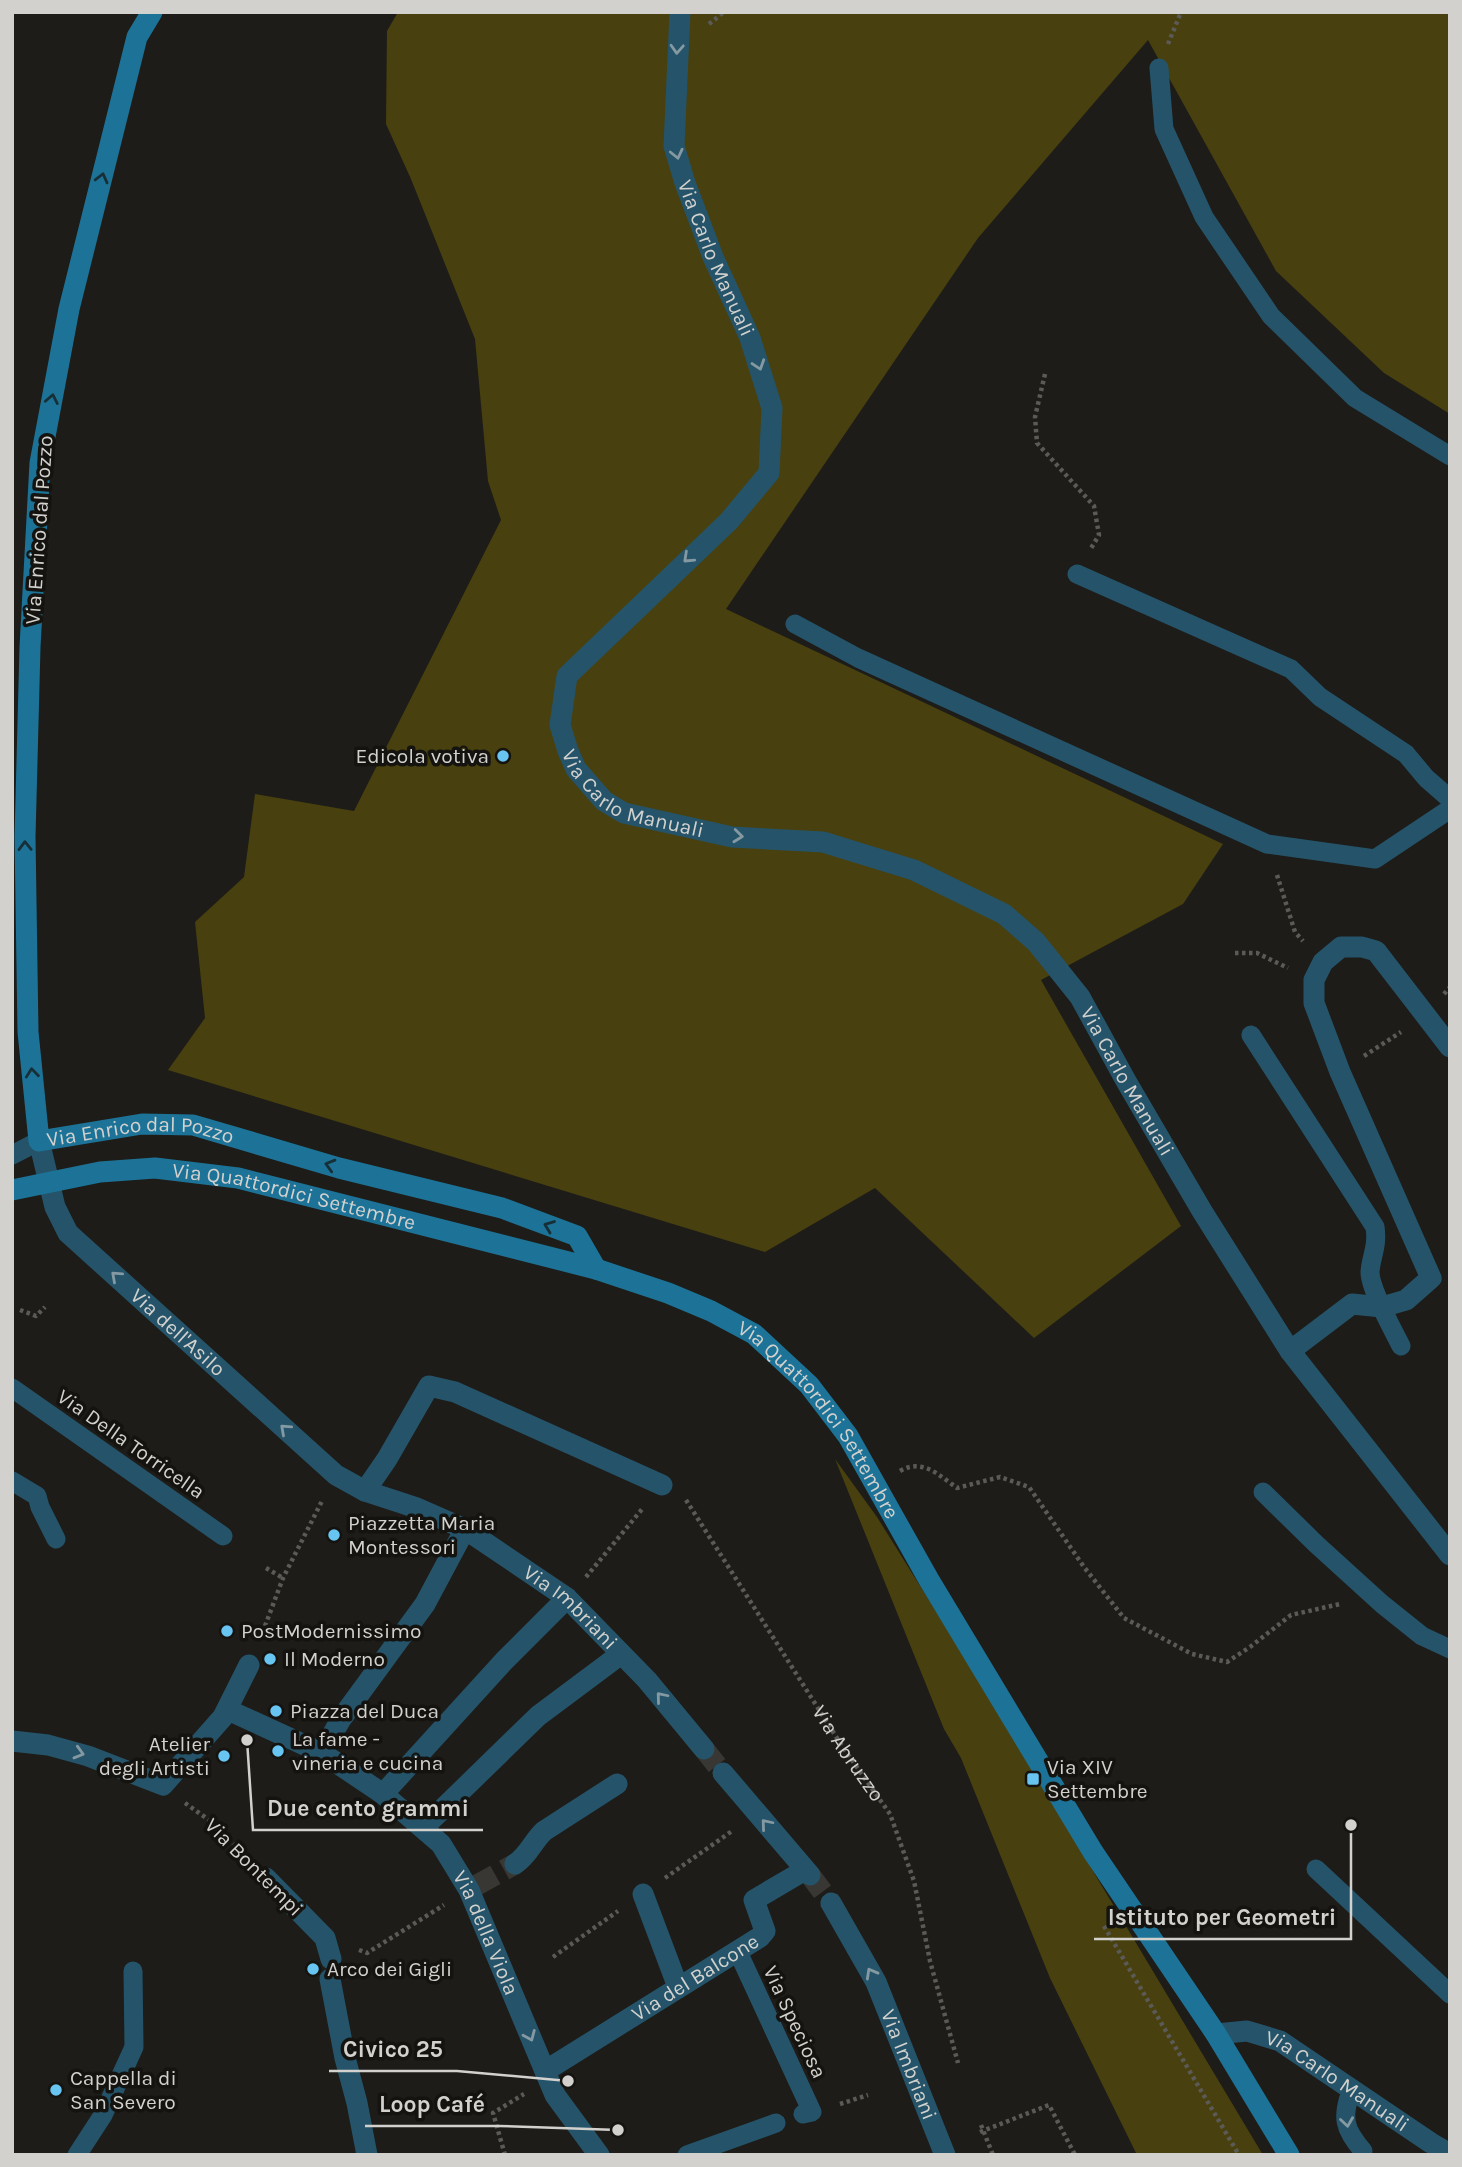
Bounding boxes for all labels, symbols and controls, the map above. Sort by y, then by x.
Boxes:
one-way arrow [670,44,685,55]
one-way arrow [669,147,683,159]
one-way arrow [94,172,108,184]
street label: Via Carlo Manuali [673,176,760,340]
one-way arrow [750,359,765,371]
one-way arrow [44,393,59,405]
street label: Via Enrico dal Pozzo [20,435,58,625]
one-way arrow [683,550,696,563]
place label: Edicola votiva [355,744,489,768]
street label: Via Carlo Manuali [557,746,706,842]
marker: Edicola votiva [495,748,511,764]
one-way arrow [732,829,744,844]
one-way arrow [17,840,33,851]
street label: Via Carlo Manuali [1076,1002,1179,1160]
one-way arrow [25,1067,40,1078]
street label: Via Enrico dal Pozzo [45,1112,237,1152]
street label: Via Quattordici Settembre [171,1158,418,1235]
one-way arrow [324,1159,336,1174]
one-way arrow [544,1220,556,1234]
one-way arrow [111,1272,124,1285]
street label: Via dell'Asilo [126,1283,230,1381]
street label: Via Quattordici Settembre [734,1316,904,1523]
street label: Via Della Torricella [53,1384,209,1504]
one-way arrow [280,1425,293,1437]
place label: Piazzetta Maria Montessori [348,1511,495,1559]
marker: Piazzetta Maria Montessori [326,1527,342,1543]
street label: Via Imbriani [519,1560,622,1654]
place label: PostModernissimo [241,1619,422,1643]
marker: PostModernissimo [219,1623,235,1639]
place label: Il Moderno [284,1647,385,1671]
marker: Il Moderno [262,1651,278,1667]
one-way arrow [656,1692,669,1704]
place label: Piazza del Duca [290,1699,439,1723]
street label: Via Abruzzo [807,1701,889,1806]
marker: Piazza del Duca [268,1703,284,1719]
place label: La fame - vineria e cucina [292,1727,443,1775]
place label: Atelier degli Artisti [99,1732,210,1780]
marker: La fame - vineria e cucina [270,1743,286,1759]
one-way arrow [73,1745,85,1760]
marker: Atelier degli Artisti [216,1748,232,1764]
place label: Via XIV Settembre [1047,1755,1148,1803]
marker: Via XIV Settembre [1025,1771,1041,1787]
callout: Due cento grammi [253,1786,483,1830]
text: Due cento grammi [267,1795,469,1822]
street label: Via Bontempi [200,1813,308,1921]
one-way arrow [762,1819,775,1832]
street label: Via della Viola [448,1866,524,1999]
callout: Istituto per Geometri [1094,1895,1351,1939]
text: Istituto per Geometri [1108,1904,1336,1931]
street label: Via del Balcone [627,1929,763,2026]
place label: Arco dei Gigli [327,1957,452,1981]
marker: Arco dei Gigli [305,1961,321,1977]
street label: Via Speciosa [758,1962,832,2082]
one-way arrow [866,1968,879,1980]
street label: Via Imbriani [876,2006,942,2124]
street label: Via Carlo Manuali [1263,2025,1414,2137]
callout: Civico 25 [329,2027,457,2071]
one-way arrow [522,2029,536,2041]
text: Civico 25 [343,2036,443,2063]
place label: Cappella di San Severo [70,2066,177,2114]
marker: Cappella di San Severo [48,2082,64,2098]
callout: Loop Café [365,2082,499,2126]
text: Loop Café [379,2091,485,2118]
one-way arrow [1340,2116,1355,2128]

